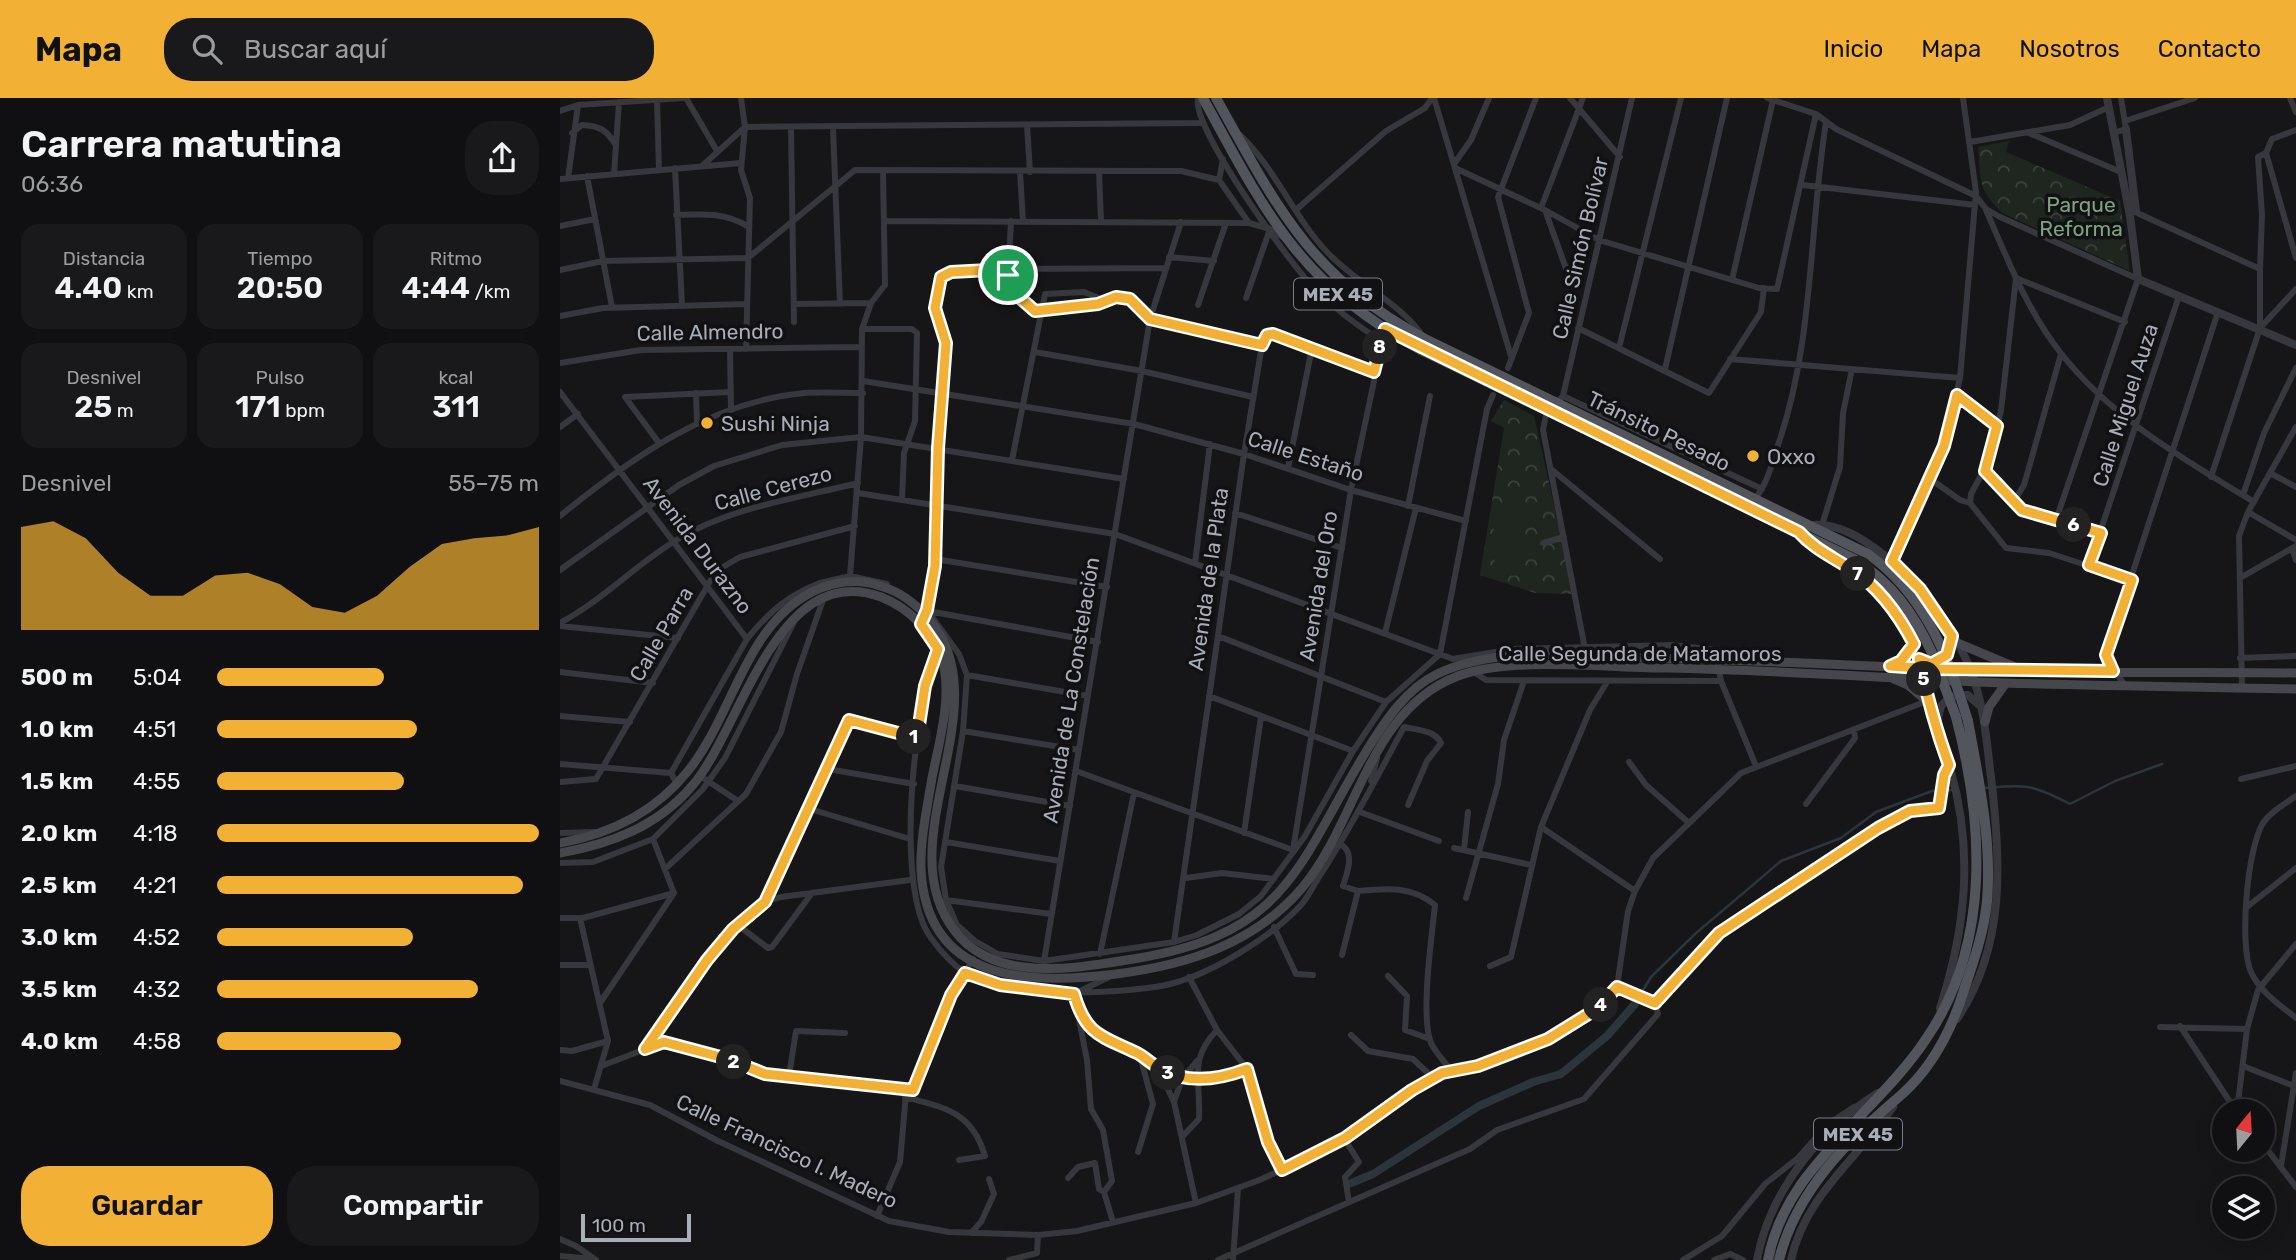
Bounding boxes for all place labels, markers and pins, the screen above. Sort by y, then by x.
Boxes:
pin [978,245,1038,305]
pin: 8 [1362,330,1398,364]
place label: Sushi Ninja [721,411,830,436]
marker: Sushi Ninja [699,415,715,431]
place label: Oxxo [1767,444,1816,469]
marker: Oxxo [1745,448,1761,464]
pin: 6 [2056,508,2092,542]
pin: 7 [1840,556,1876,592]
pin: 5 [1906,662,1942,696]
pin: 1 [896,720,932,754]
pin: 4 [1584,988,1618,1023]
pin: 2 [716,1044,752,1080]
pin: 3 [1150,1056,1186,1090]

